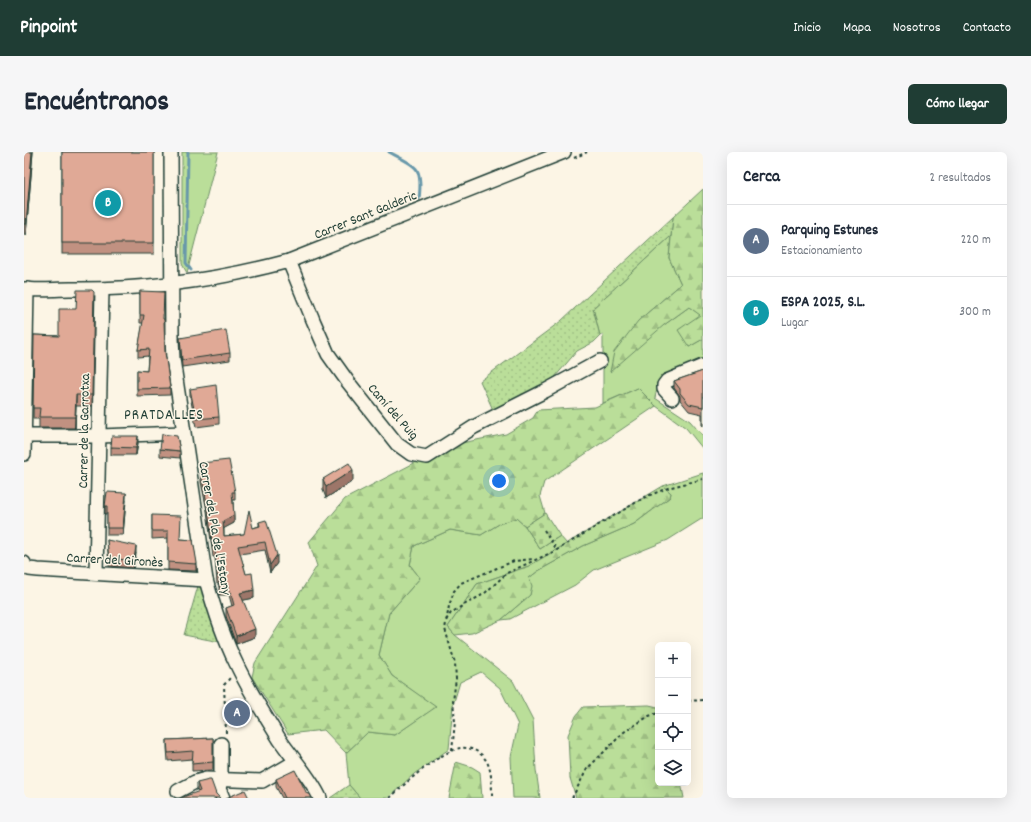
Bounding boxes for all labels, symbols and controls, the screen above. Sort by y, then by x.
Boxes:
text: Pinpoint [20,15,77,42]
text: Inicio [793,18,821,38]
text: Mapa [843,18,871,38]
text: Nosotros [893,18,941,38]
text: Contacto [963,18,1011,38]
text: Encuéntranos [24,84,169,124]
button: Cómo llegar [908,84,1007,124]
text: Cerca [743,166,780,190]
text: 2 resultados [929,169,991,188]
street label: Carrer Sant Galderic [311,186,420,246]
pin: B [95,188,121,218]
text: Parquing Estunes [781,220,878,242]
text: A [752,231,760,250]
text: 220 m [961,231,991,250]
text: Estacionamiento [781,242,862,261]
text: ESPA 2025, S.L. [781,292,865,314]
text: B [753,303,759,322]
text: 300 m [959,303,991,322]
text: Lugar [781,314,809,333]
street label: Carrer de la Garrotxa [74,373,96,489]
street label: Camí del Puig [362,380,423,445]
district label: PRATDALLES [124,405,204,427]
street label: Carrer del Pla de l'Estany [192,460,236,597]
your location [489,471,509,491]
street label: Carrer del Gironès [66,548,164,574]
map controls [655,642,691,786]
button: + [655,642,691,678]
button: − [655,678,691,714]
pin: A [224,698,250,728]
button: locate [655,714,691,750]
button: layers [655,750,691,786]

